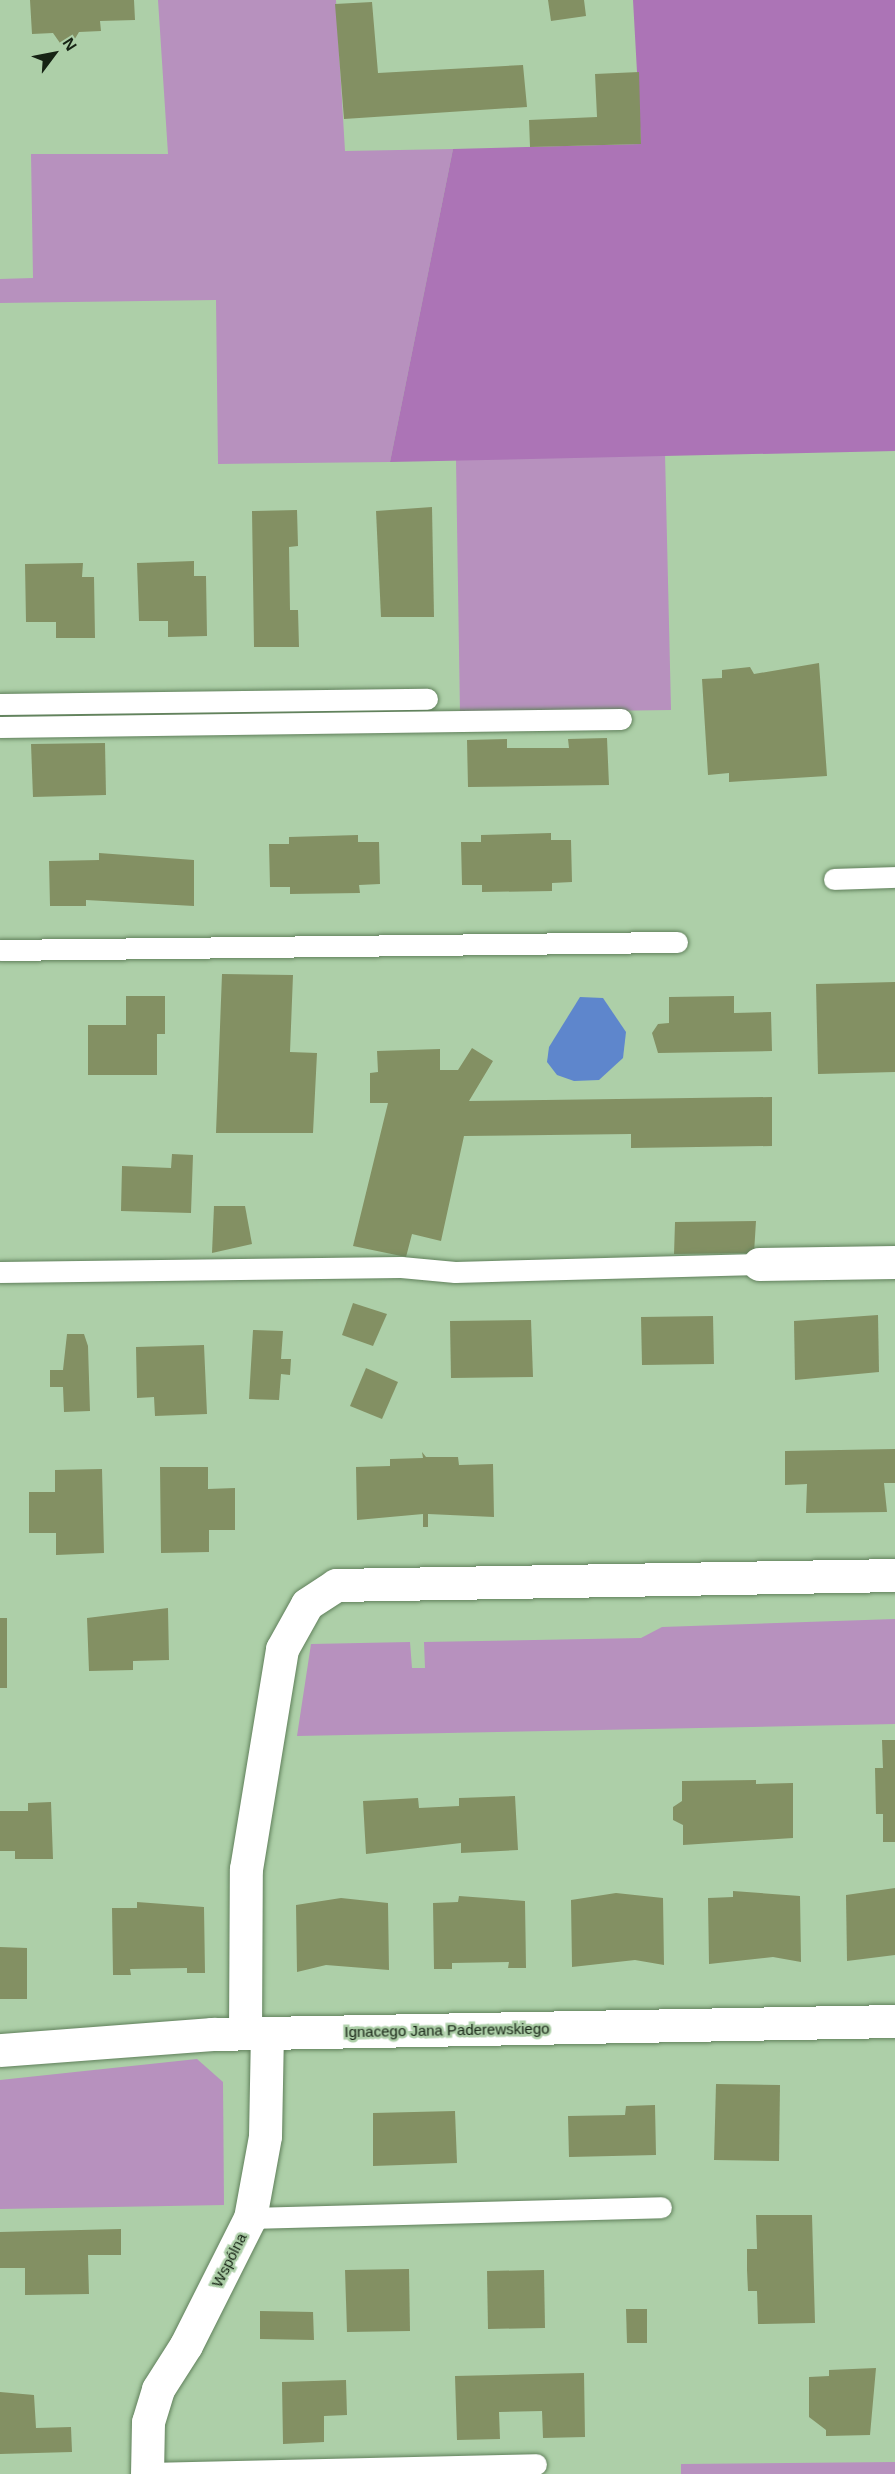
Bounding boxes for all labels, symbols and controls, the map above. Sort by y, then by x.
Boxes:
north arrow [24,24,84,84]
text: N [59,35,80,54]
street label: Ignacego Jana Paderewskiego [344,2019,550,2041]
street label: Wspólna [208,2230,250,2290]

